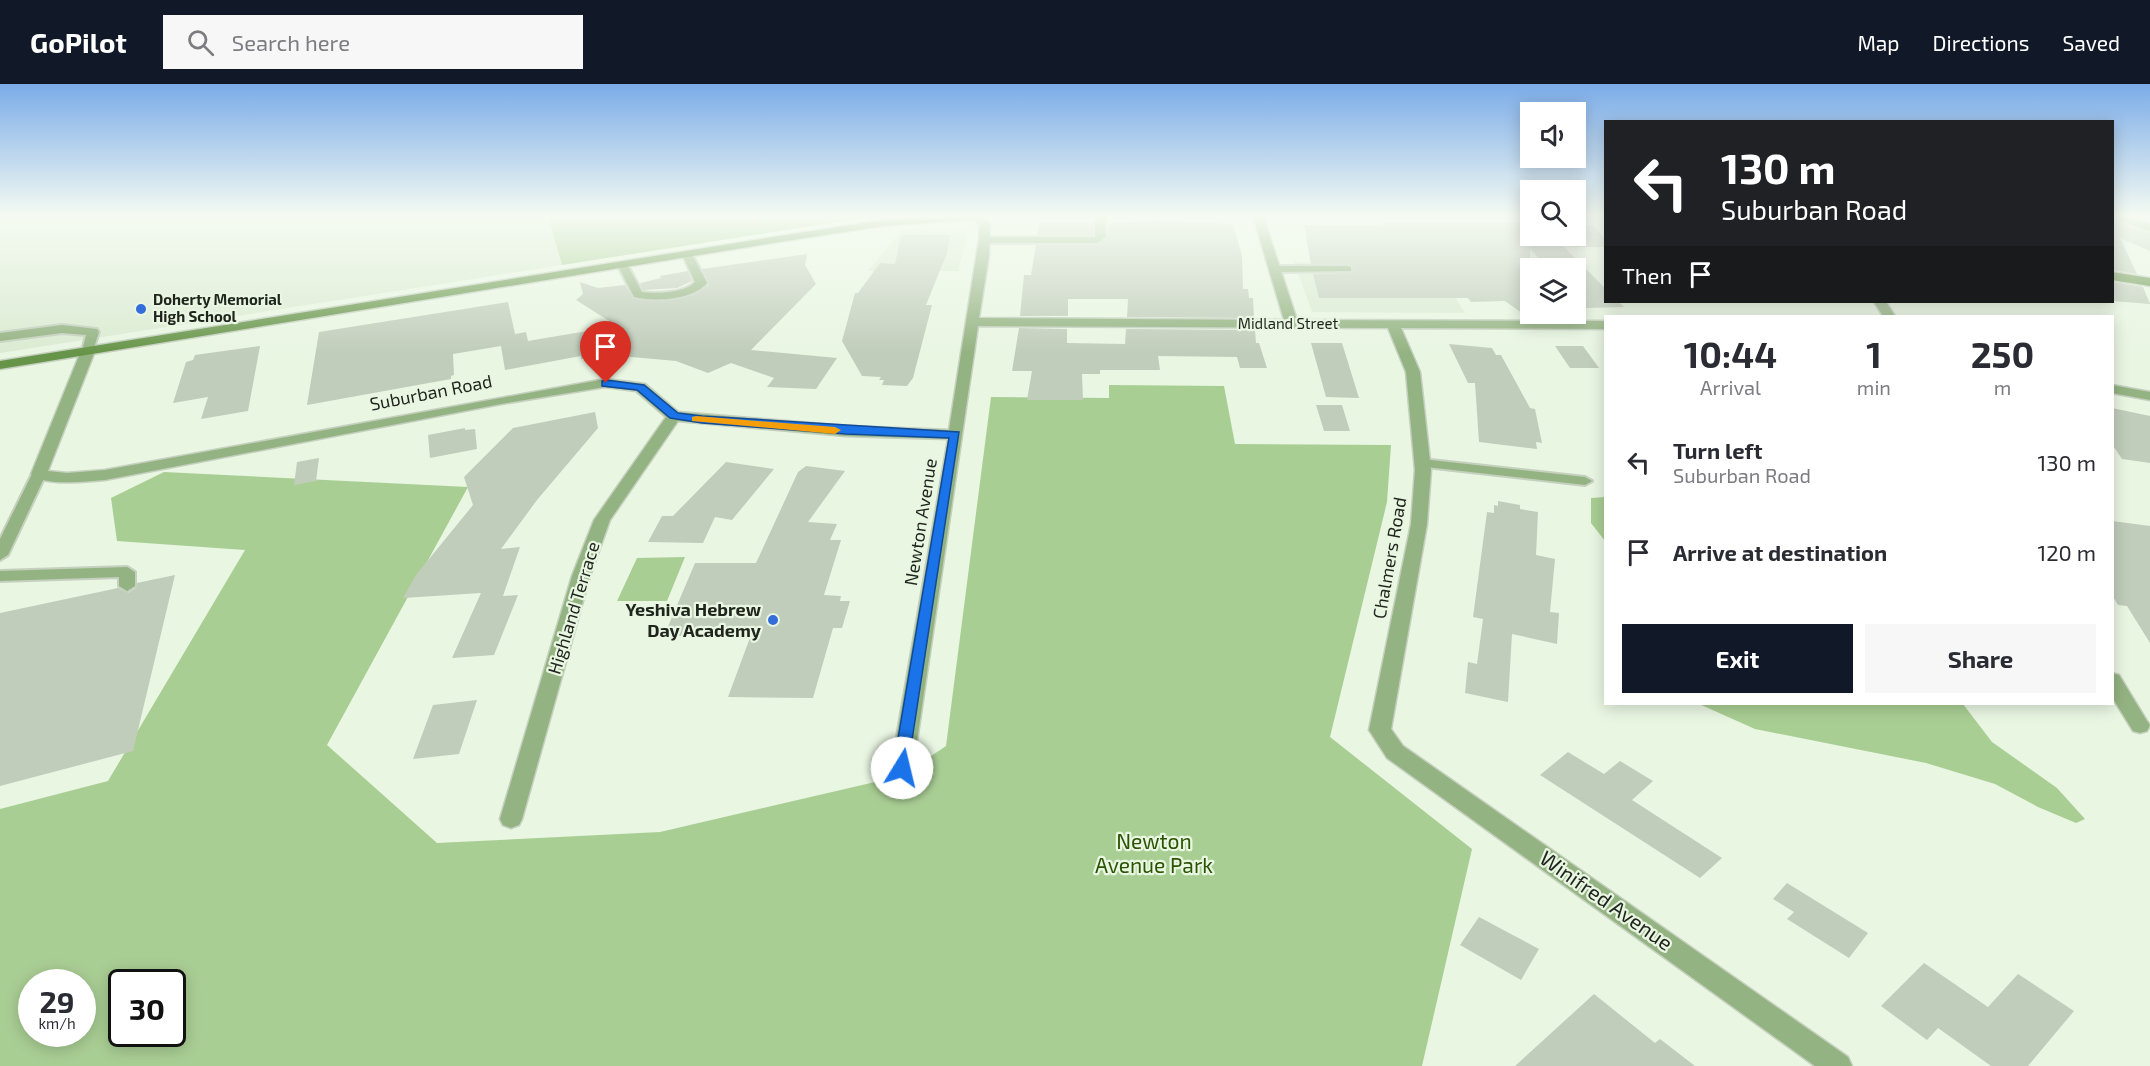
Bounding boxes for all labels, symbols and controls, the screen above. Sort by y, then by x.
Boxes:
search box [163,15,583,69]
text: GoPilot [30,25,127,59]
icon: search [184,26,217,59]
text: Search here [232,29,350,55]
text: Map [1857,30,1900,55]
text: Directions [1933,30,2029,55]
text: Saved [2062,30,2120,55]
map controls [1520,102,1586,324]
button: sound [1520,102,1586,168]
text: 130 m [1721,142,1836,192]
icon: left [1622,144,1700,222]
button: search [1520,180,1586,246]
text: Suburban Road [1721,193,1907,225]
button: layers [1520,258,1586,324]
icon: arrive [1684,258,1717,291]
text: Then [1622,262,1672,288]
place label: Doherty Memorial High School [153,290,282,325]
marker: Doherty Memorial High School [134,302,148,316]
street label: Midland Street [1238,314,1339,332]
pin [580,321,631,383]
icon: arrive [589,330,622,363]
text: 10:44 [1684,332,1777,375]
text: 1 [1866,332,1882,375]
text: 250 [1971,332,2034,375]
street label: Suburban Road [368,369,494,415]
text: Arrival [1700,375,1761,399]
text: min [1857,375,1891,399]
text: m [1994,375,2011,399]
text: Turn left [1673,437,1762,463]
icon: left [1622,446,1655,479]
text: 130 m [2038,449,2096,475]
street label: Newton Avenue [899,457,941,587]
text: Suburban Road [1673,463,1811,487]
street label: Chalmers Road [1367,495,1411,620]
icon: arrive [1622,536,1655,569]
street label: Highland Terrace [542,539,604,677]
text: Arrive at destination [1673,539,1887,565]
text: 120 m [2037,539,2096,565]
place label: Yeshiva Hebrew Day Academy [625,598,762,641]
marker: Yeshiva Hebrew Day Academy [766,613,780,627]
button: Exit [1622,624,1853,693]
button: Share [1865,624,2096,693]
position arrow [870,736,934,800]
park label: Newton Avenue Park [1095,828,1213,877]
street label: Winifred Avenue [1536,845,1678,955]
speed limit sign: 30 [108,969,186,1047]
text: 29 [39,983,75,1019]
text: km/h [38,1014,76,1032]

